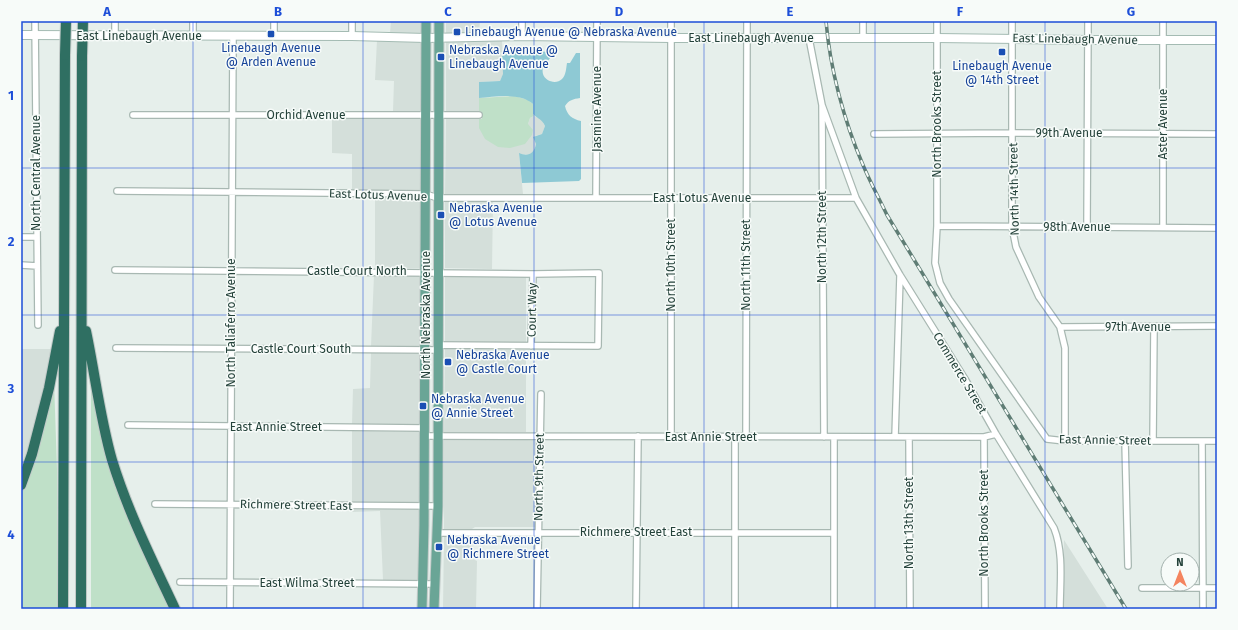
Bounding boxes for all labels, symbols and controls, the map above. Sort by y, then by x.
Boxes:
text: A [102,4,111,19]
text: B [274,4,282,19]
text: C [444,4,452,19]
text: D [615,4,624,19]
text: E [787,4,794,19]
text: F [957,4,964,19]
text: G [1127,4,1135,19]
place label: Linebaugh Avenue @ Nebraska Avenue [465,25,677,39]
marker: Linebaugh Avenue @ Nebraska Avenue [452,27,462,37]
street label: East Linebaugh Avenue [76,29,202,43]
marker: Linebaugh Avenue @ Arden Avenue [266,29,276,39]
street label: East Linebaugh Avenue [688,31,814,45]
street label: East Linebaugh Avenue [1012,31,1138,47]
place label: Linebaugh Avenue @ Arden Avenue [221,41,321,69]
place label: Nebraska Avenue @ Linebaugh Avenue [449,43,558,71]
marker: Linebaugh Avenue @ 14th Street [997,47,1007,57]
marker: Nebraska Avenue @ Linebaugh Avenue [436,52,446,62]
place label: Linebaugh Avenue @ 14th Street [952,59,1052,87]
street label: Jasmine Avenue [590,66,604,152]
street label: North Brooks Street [930,70,944,178]
text: 1 [8,88,14,103]
street label: Aster Avenue [1156,89,1170,159]
street label: Orchid Avenue [267,108,345,122]
street label: North Central Avenue [29,115,43,231]
street label: 99th Avenue [1036,126,1102,140]
street label: North 14th Street [1006,142,1022,236]
street label: East Lotus Avenue [329,186,427,204]
street label: North 12th Street [815,190,829,283]
street label: East Lotus Avenue [653,191,751,205]
place label: Nebraska Avenue @ Lotus Avenue [449,201,543,229]
marker: Nebraska Avenue @ Lotus Avenue [436,210,446,220]
street label: North 10th Street [664,218,678,312]
street label: North 11th Street [739,218,753,311]
street label: 98th Avenue [1043,220,1111,234]
text: 2 [8,234,15,249]
street label: North Nebraska Avenue [419,251,433,379]
street label: North Taliaferro Avenue [224,258,238,388]
street label: Castle Court North [307,264,407,278]
street label: Court Way [525,283,539,337]
street label: 97th Avenue [1105,320,1171,334]
street label: Commerce Street [930,330,990,417]
street label: Castle Court South [251,342,351,356]
place label: Nebraska Avenue @ Castle Court [456,348,550,376]
marker: Nebraska Avenue @ Castle Court [443,357,453,367]
text: 3 [7,381,15,396]
place label: Nebraska Avenue @ Annie Street [431,392,525,420]
marker: Nebraska Avenue @ Annie Street [418,401,428,411]
street label: East Annie Street [230,420,323,434]
street label: East Annie Street [665,430,758,444]
street label: North 9th Street [531,432,547,521]
street label: East Annie Street [1059,432,1152,448]
street label: North Brooks Street [977,469,991,577]
street label: North 13th Street [902,476,916,569]
street label: Richmere Street East [240,497,353,513]
street label: Richmere Street East [580,525,693,539]
text: 4 [7,527,15,542]
place label: Nebraska Avenue @ Richmere Street [447,533,550,561]
marker: Nebraska Avenue @ Richmere Street [434,542,444,552]
north arrow [1160,552,1200,592]
text: N [1176,556,1184,569]
street label: East Wilma Street [259,576,355,590]

